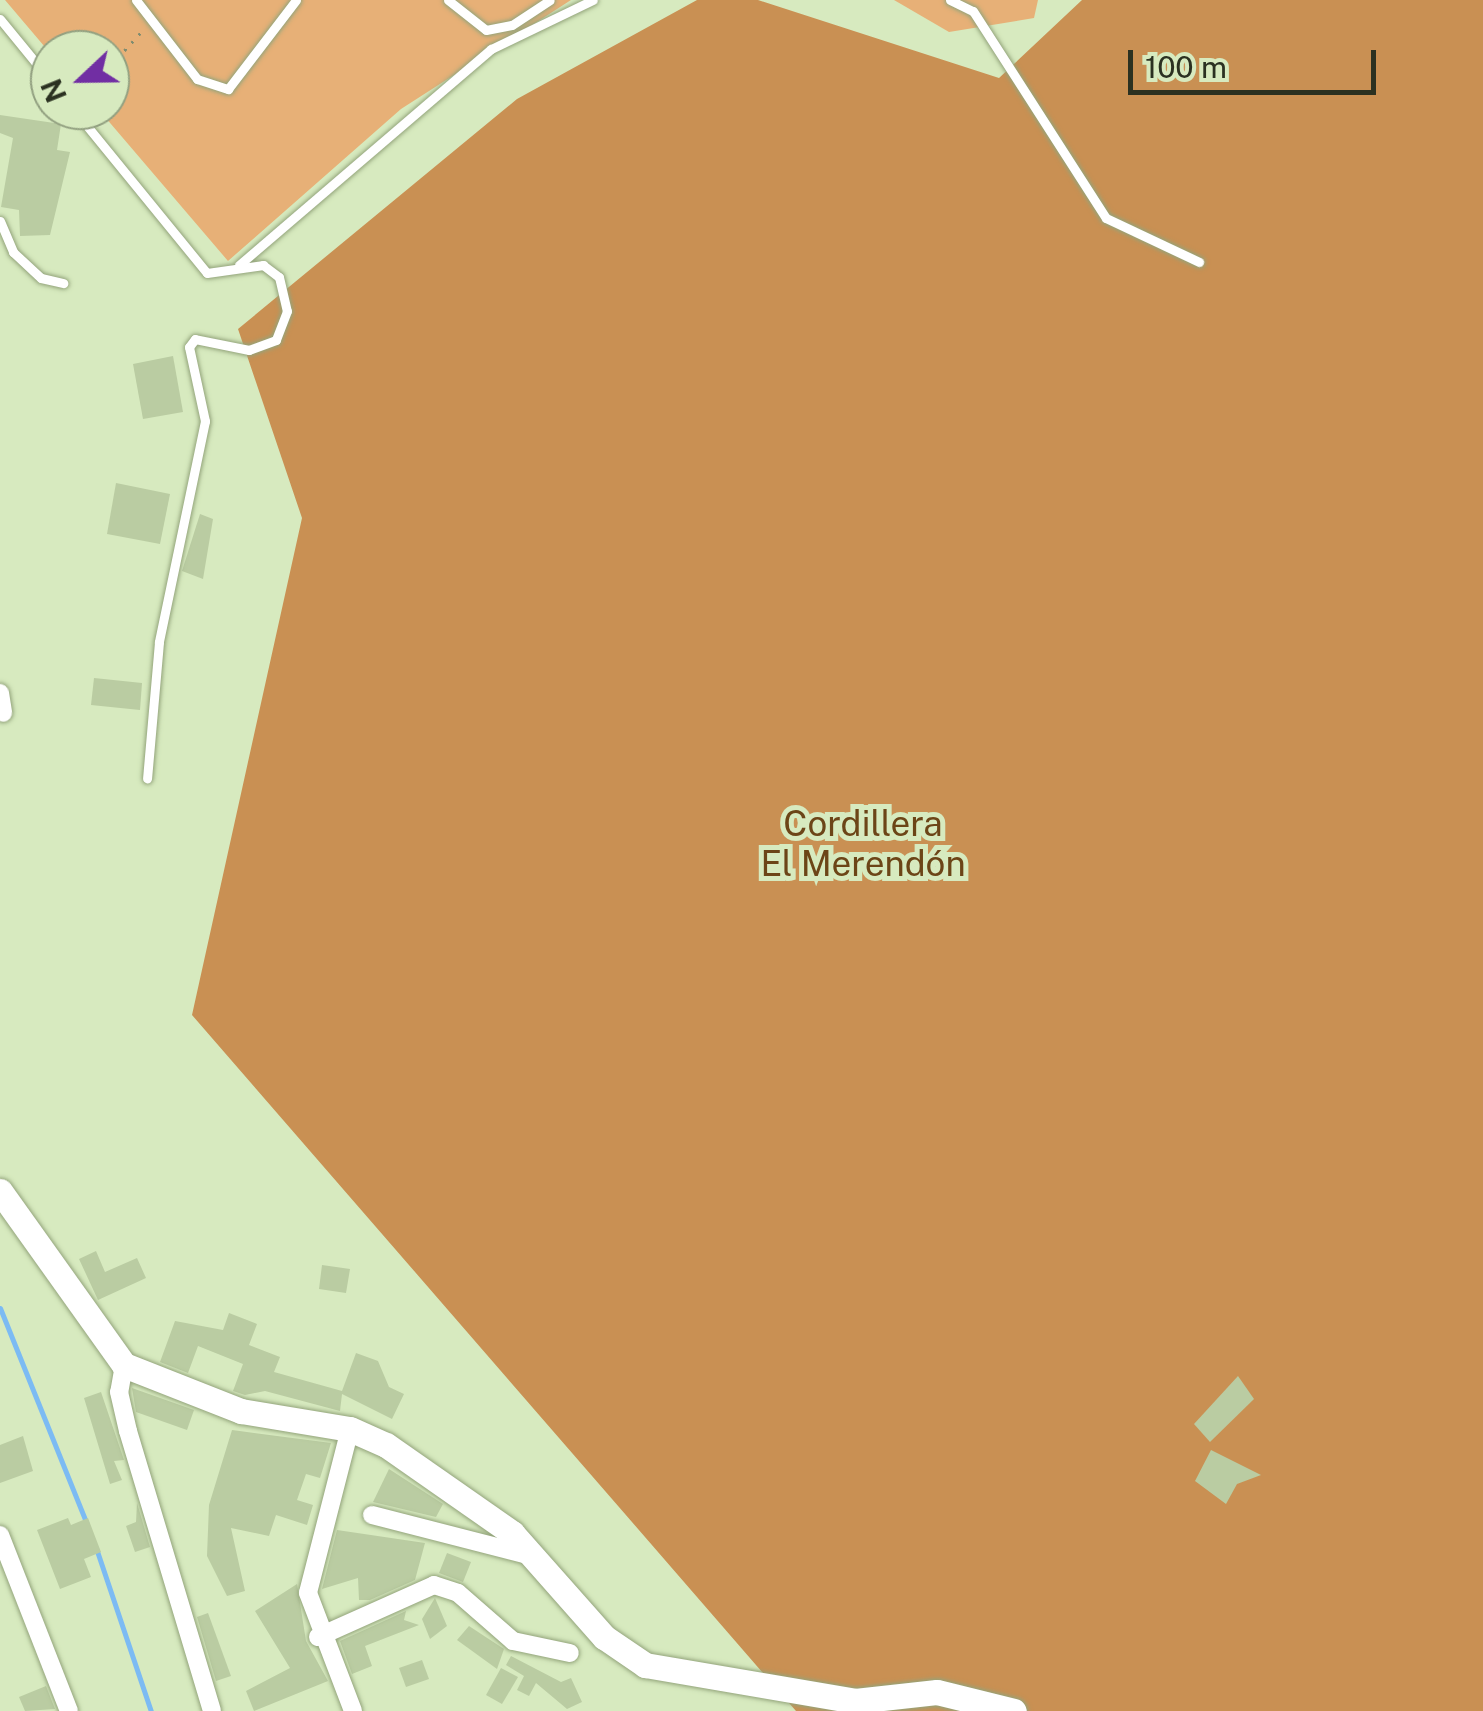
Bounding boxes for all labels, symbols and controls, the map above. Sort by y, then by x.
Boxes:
north arrow [30,30,130,130]
scale bar [1133,30,1380,92]
text: 100 m [1145,49,1227,85]
text: N [34,74,73,107]
park label: Cordillera El Merendón [760,803,966,885]

